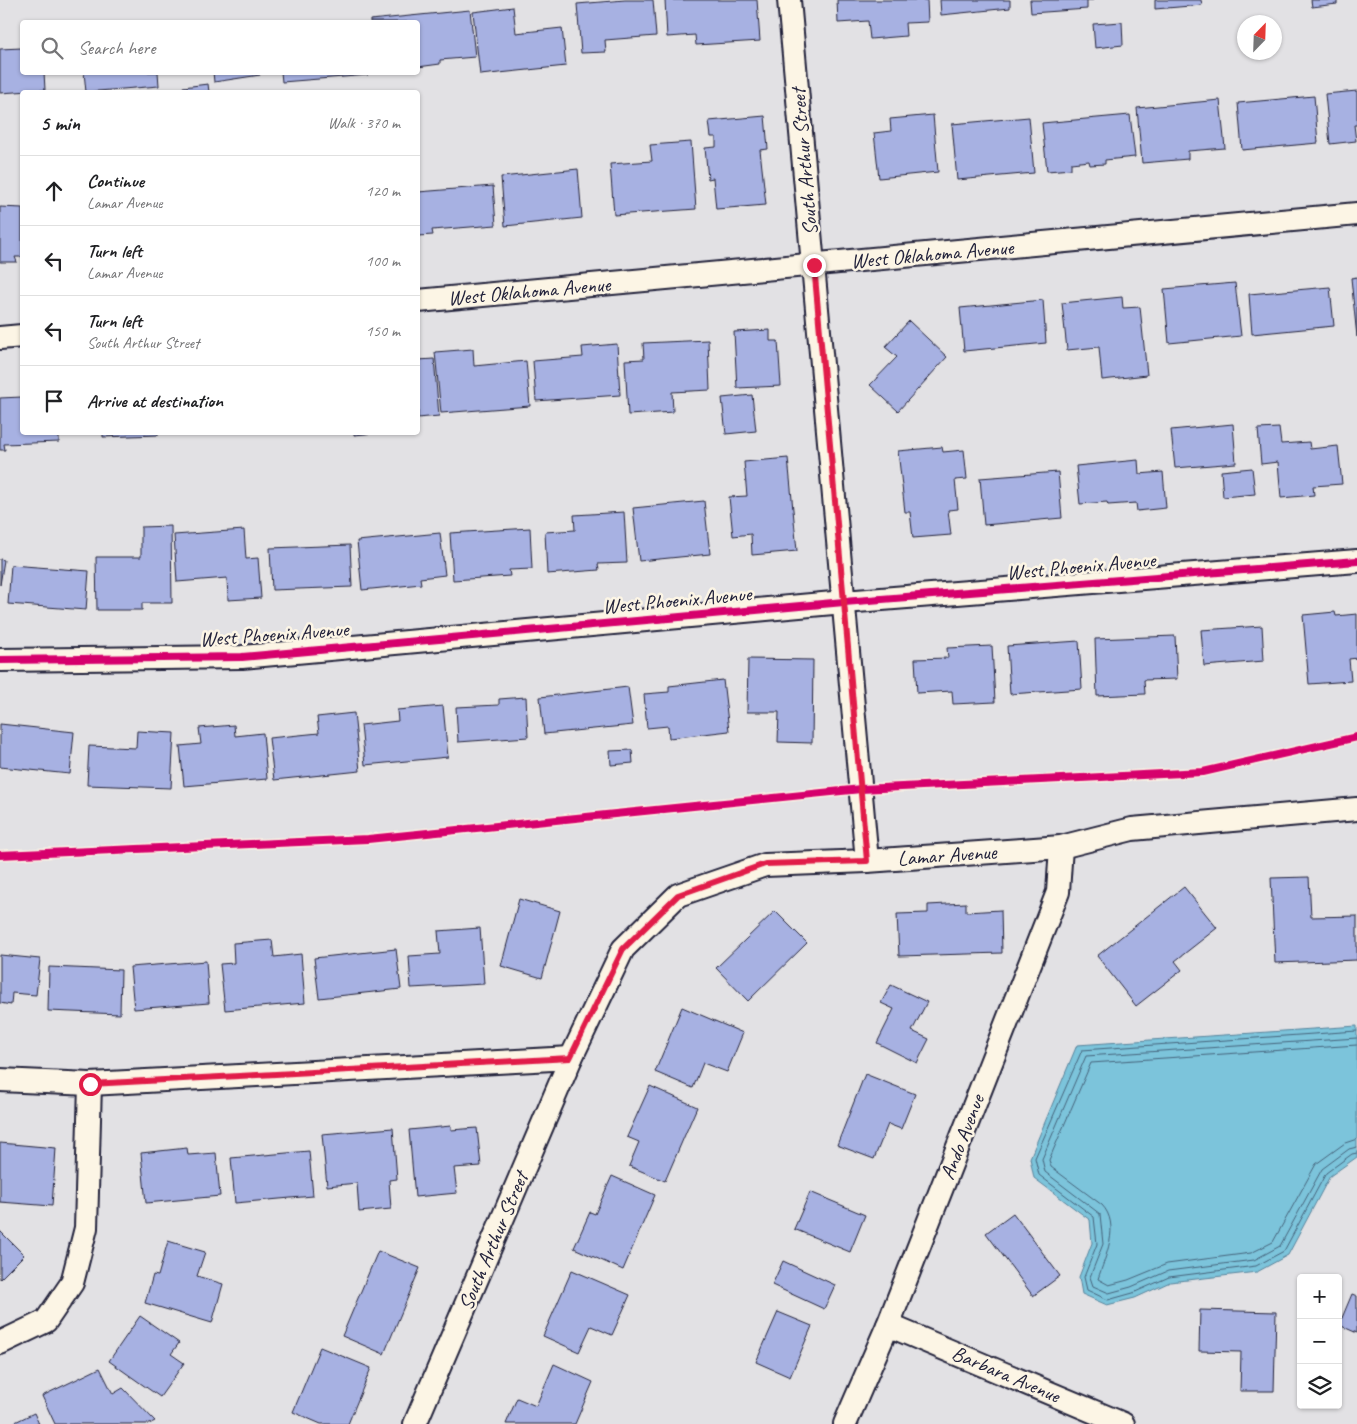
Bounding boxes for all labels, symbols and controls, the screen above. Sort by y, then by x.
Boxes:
north arrow [1237,15,1282,60]
search box [20,20,420,75]
icon: search [38,34,66,62]
text: Search here [78,36,155,60]
street label: South Arthur Street [784,84,823,237]
text: 5 min [40,110,80,136]
text: Walk · 370 m [328,113,400,133]
text: Continue [87,169,144,193]
icon: ahead [40,177,68,205]
text: 120 m [366,181,400,201]
text: Lamar Avenue [87,193,163,213]
street label: West Oklahoma Avenue [850,234,1015,274]
text: Turn left [87,239,142,263]
icon: left [40,247,68,275]
text: 100 m [366,251,400,271]
route end [803,254,826,277]
text: Lamar Avenue [87,263,163,283]
street label: West Oklahoma Avenue [447,271,612,311]
text: Turn left [87,309,142,333]
icon: left [40,317,68,345]
text: 150 m [366,321,400,341]
text: South Arthur Street [87,333,199,353]
icon: arrive [40,387,68,415]
text: Arrive at destination [87,389,223,413]
street label: West Phoenix Avenue [1006,546,1159,585]
street label: West Phoenix Avenue [602,580,755,619]
street label: West Phoenix Avenue [199,616,351,652]
street label: Lamar Avenue [897,838,999,871]
route start [79,1073,102,1096]
street label: Ando Avenue [934,1089,991,1183]
street label: South Arthur Street [452,1165,535,1314]
map controls [1297,1274,1342,1409]
button: + [1297,1274,1342,1319]
button: − [1297,1319,1342,1364]
street label: Barbara Avenue [948,1340,1065,1409]
button: layers [1297,1364,1342,1409]

